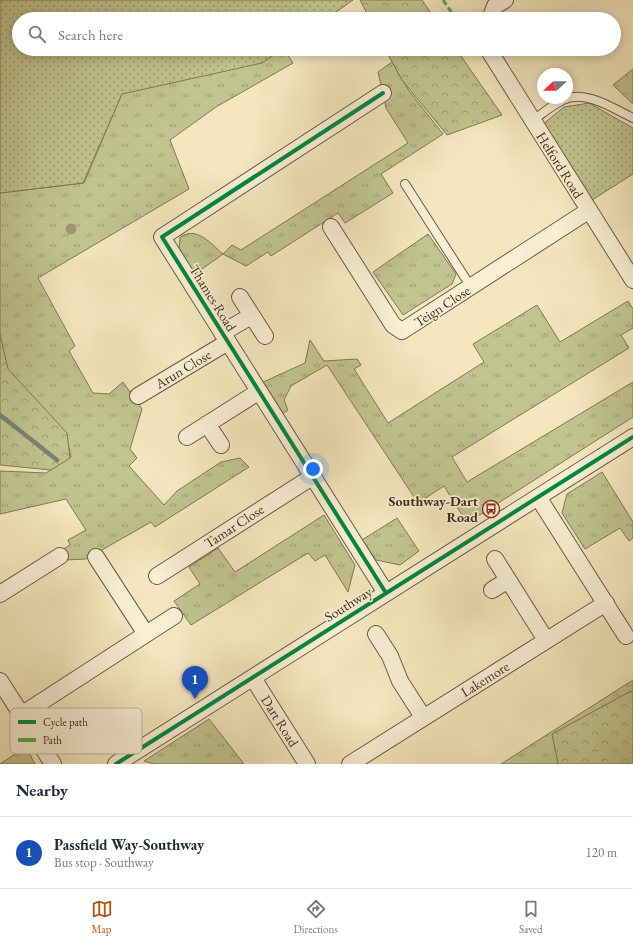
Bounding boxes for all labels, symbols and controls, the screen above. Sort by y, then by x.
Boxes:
search box [12,12,621,56]
icon: search [26,23,48,45]
text: Search here [58,25,123,44]
north arrow [537,68,573,104]
street label: Helford Road [532,128,588,202]
street label: Thames Road [185,261,241,335]
street label: Teign Close [411,281,474,331]
street label: Arun Close [151,345,215,393]
your location [303,459,323,479]
place label: Southway-Dart Road [388,492,479,526]
bus stop icon: Southway-Dart Road [481,499,501,519]
street label: Tamar Close [201,500,268,552]
street label: Southway [321,582,376,626]
street label: Lakemore [457,657,513,701]
pin: 1 [182,666,208,699]
street label: Dart Road [257,692,303,751]
legend [10,708,142,754]
text: Cycle path [43,715,88,729]
text: Path [43,733,62,747]
text: Nearby [16,779,68,801]
text: Passfield Way-Southway [54,835,204,854]
text: 1 [26,844,32,861]
text: 120 m [586,844,617,861]
text: Bus stop · Southway [54,854,154,871]
tab: Map [91,898,113,936]
tab: Directions [294,898,338,936]
tab: Saved [519,898,542,936]

